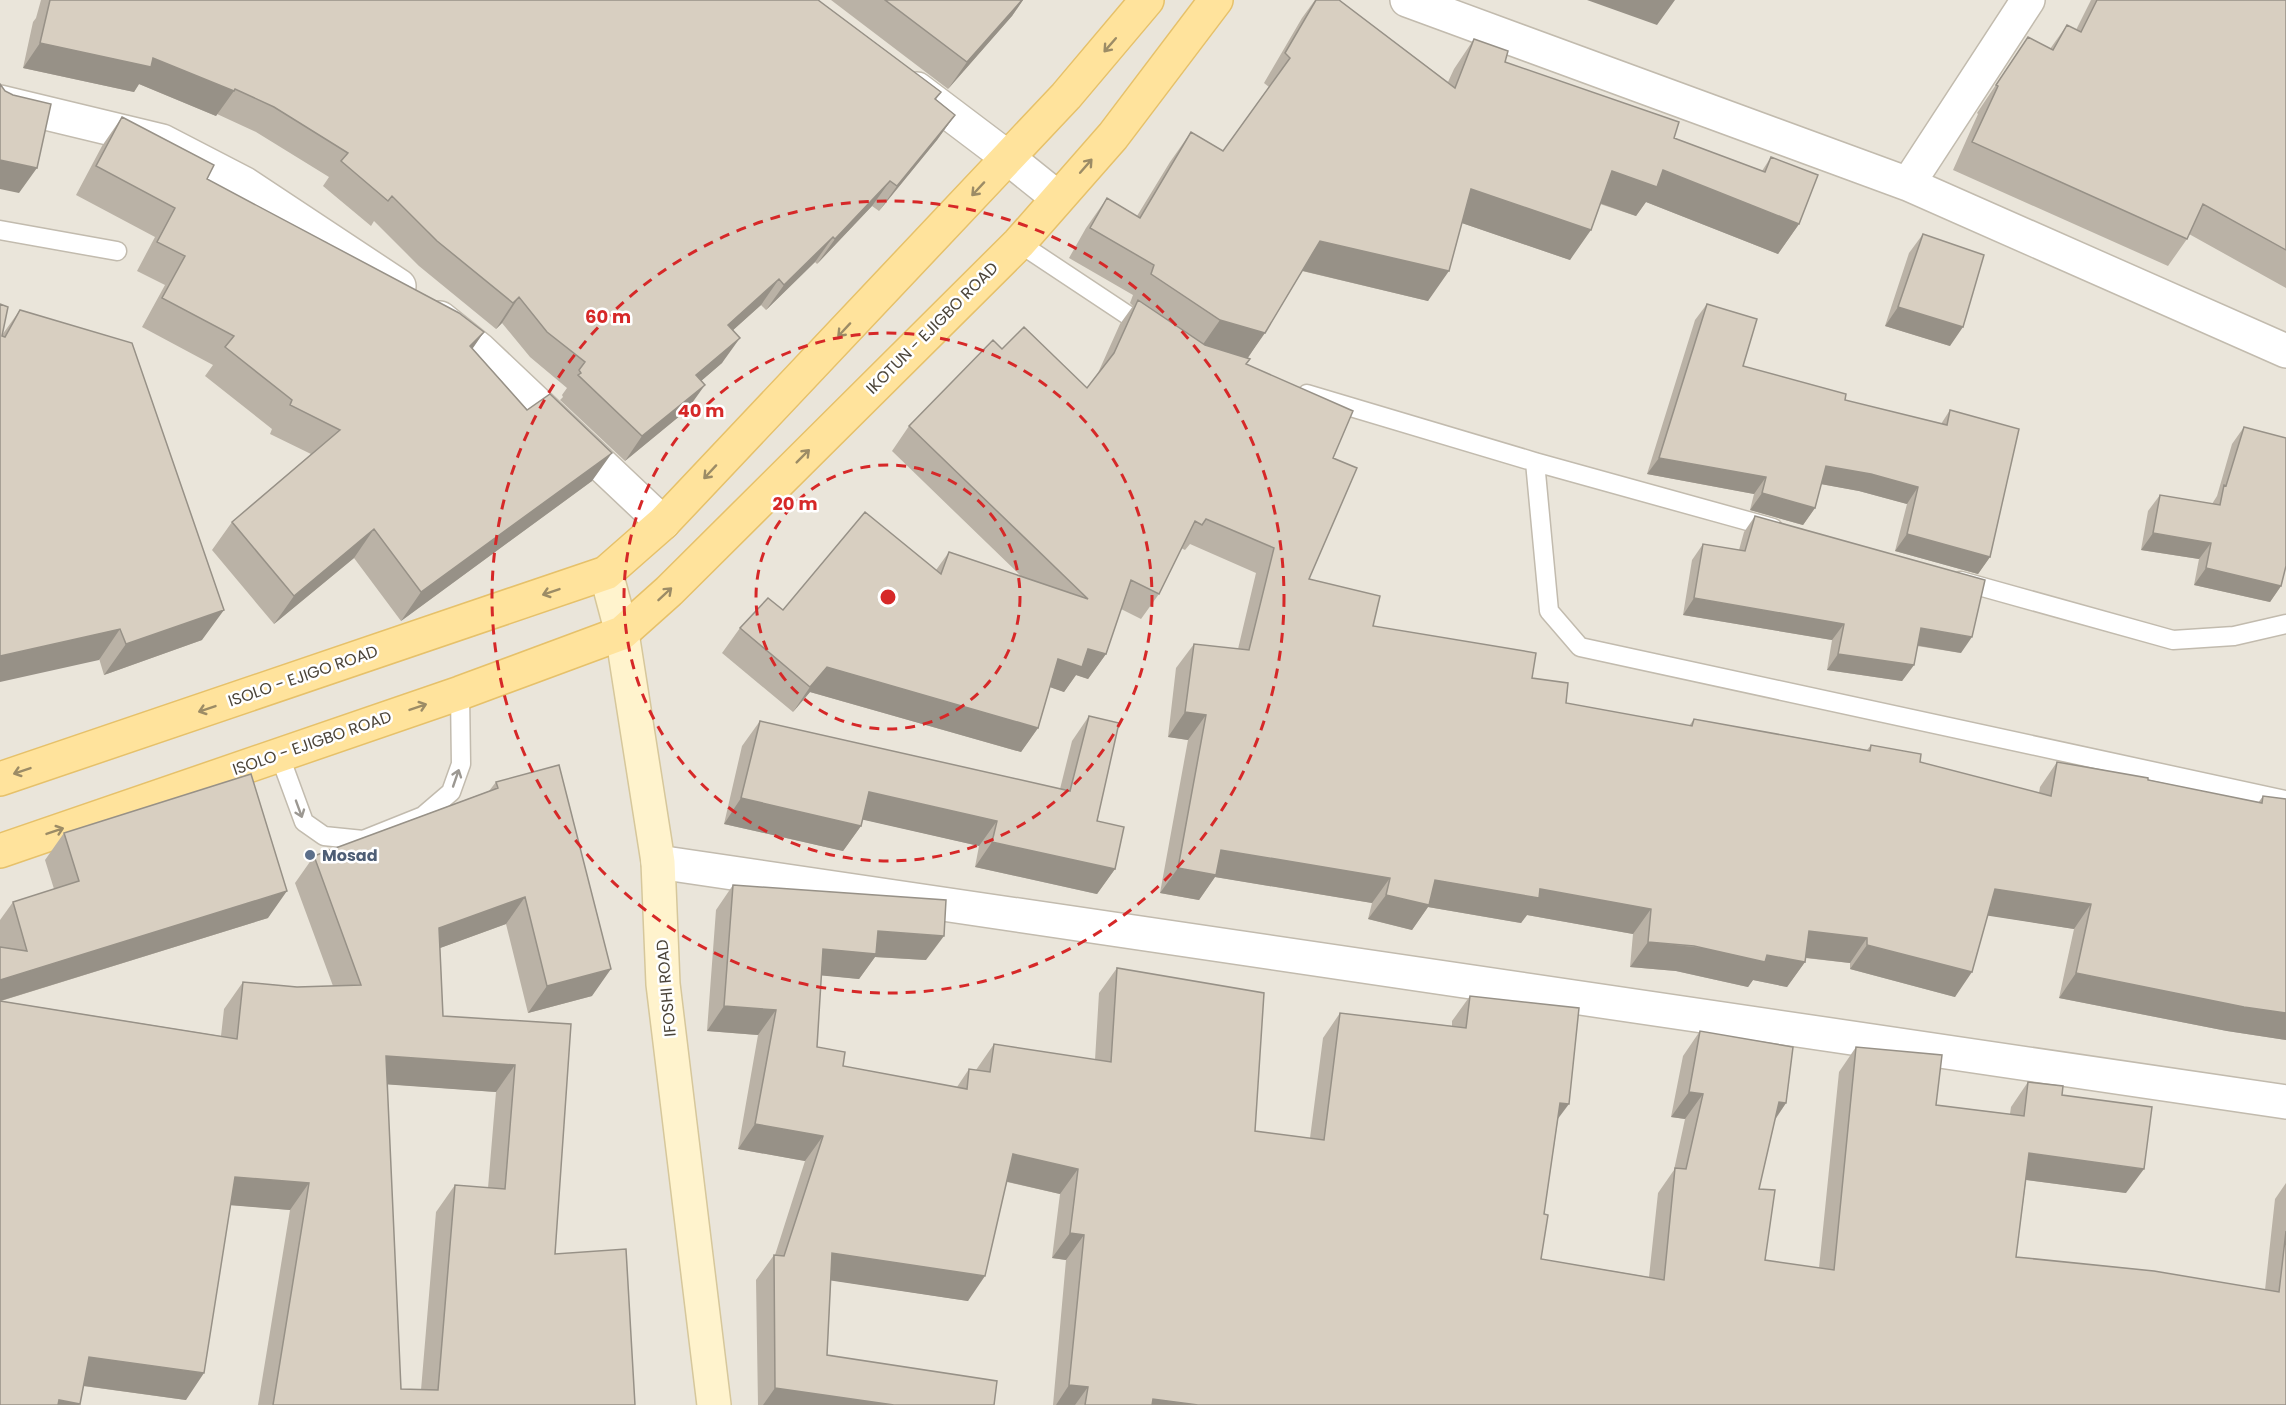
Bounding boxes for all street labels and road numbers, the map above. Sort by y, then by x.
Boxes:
street label: IKOTUN - EJIGBO ROAD [861,257,1003,399]
street label: ISOLO - EJIGO ROAD [225,640,381,712]
street label: ISOLO - EJIGBO ROAD [229,705,395,781]
street label: IFOSHI ROAD [650,938,682,1038]

